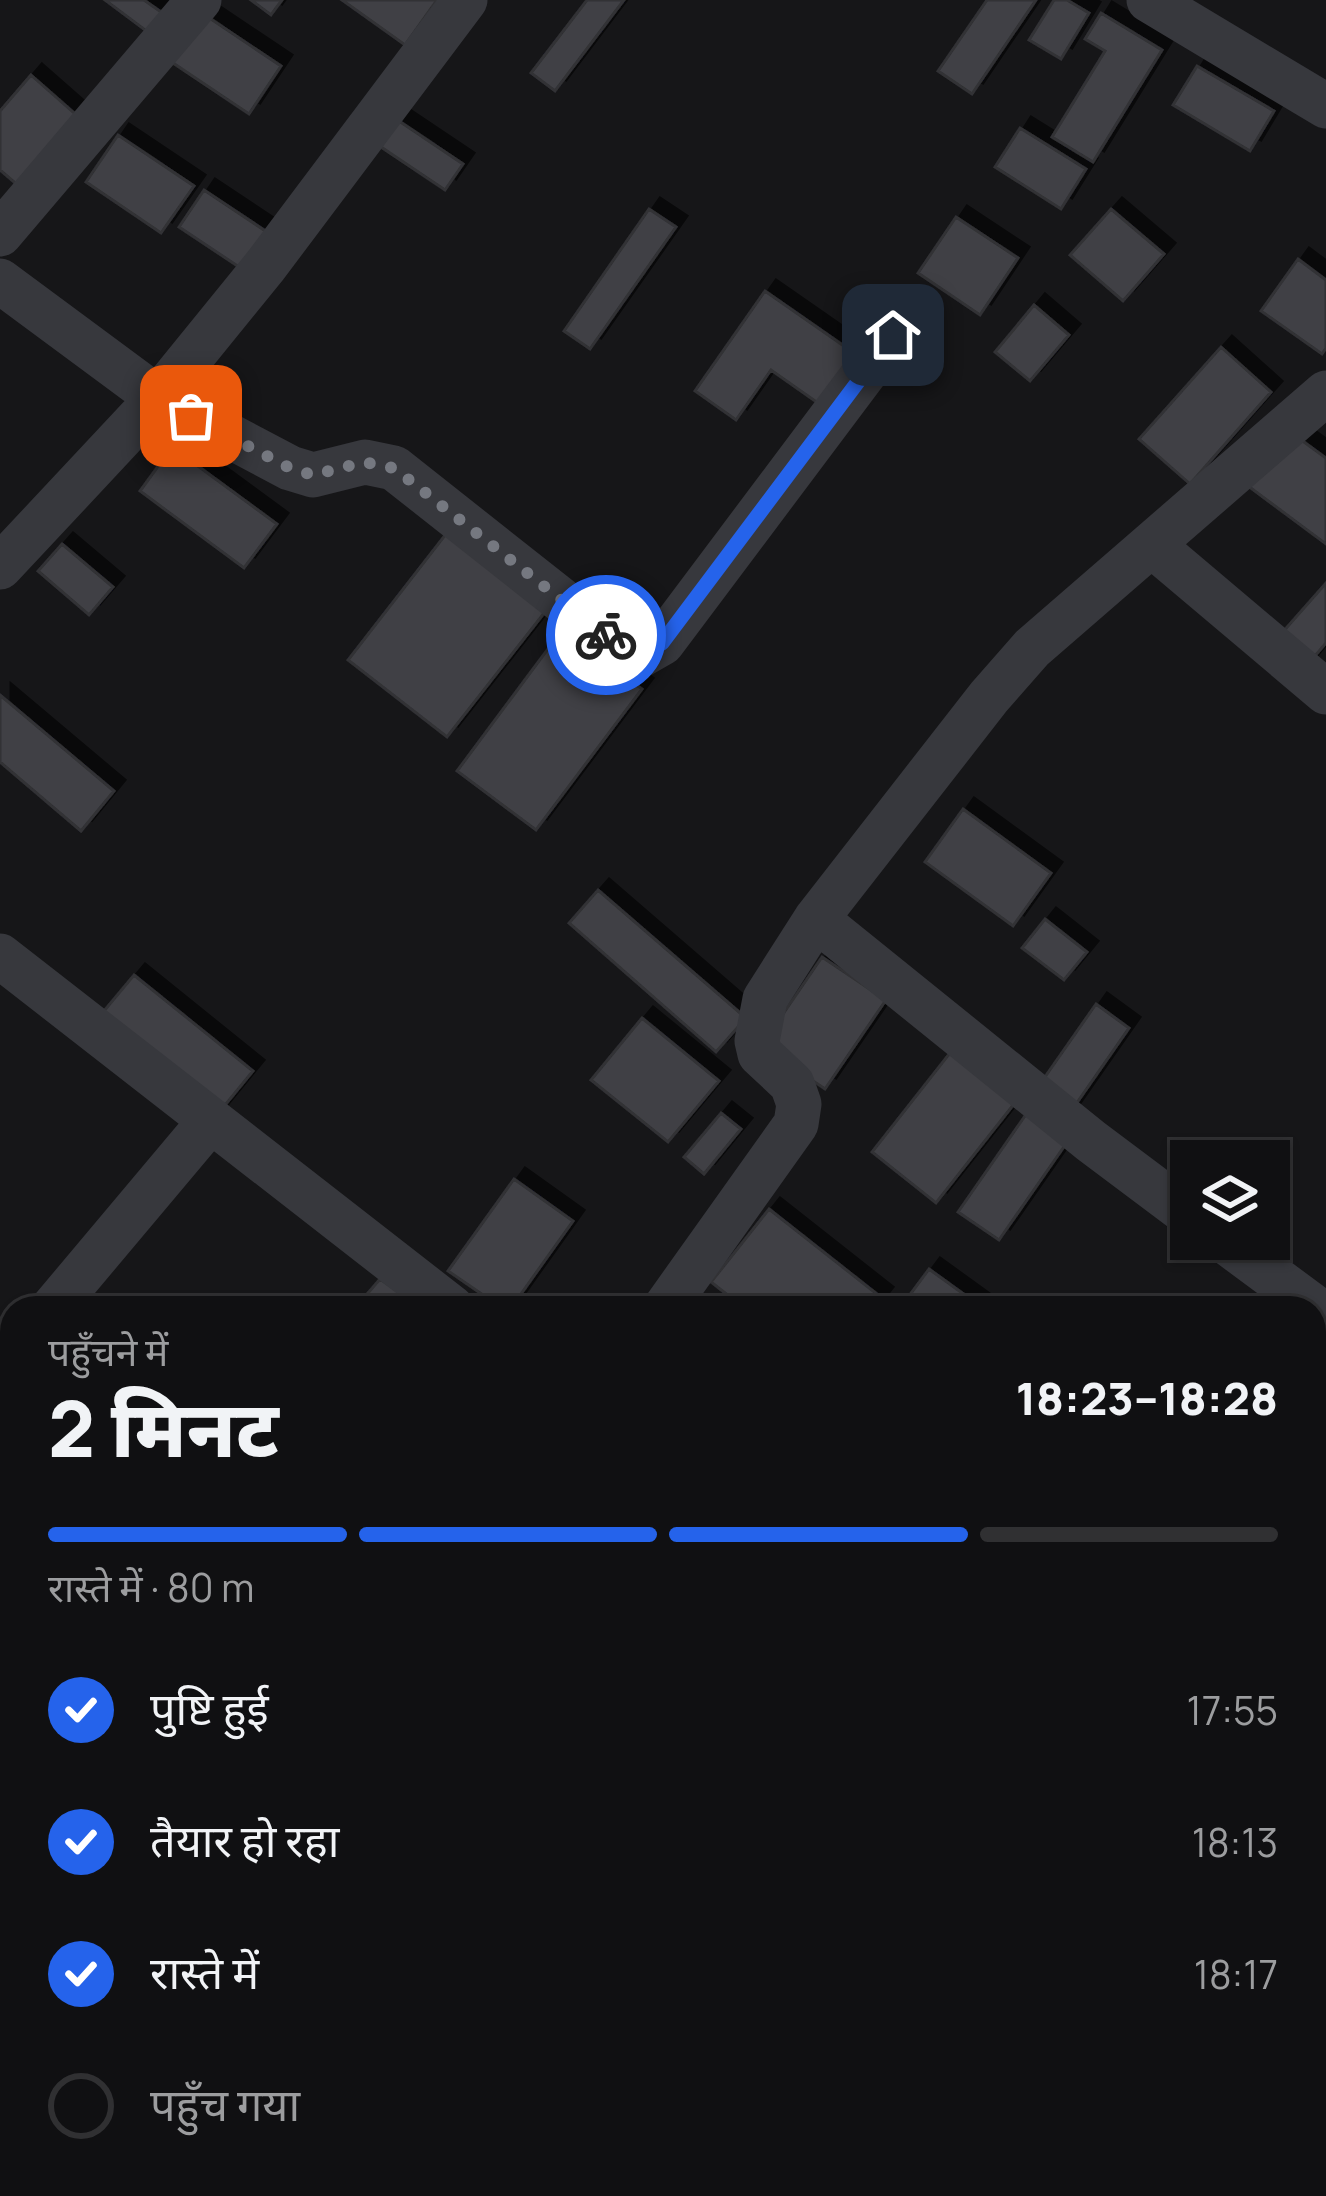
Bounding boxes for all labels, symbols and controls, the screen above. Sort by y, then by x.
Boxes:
pin [842,284,944,386]
icon: home [860,302,926,368]
pin [140,365,242,467]
icon: bag [158,383,224,449]
courier [546,575,666,695]
icon: bike [573,602,639,668]
map controls [1170,1140,1290,1260]
button: layers [1170,1140,1290,1260]
text: पहुँचने में [48,1324,168,1378]
text: 18:23–18:28 [1016,1367,1278,1429]
text: 2 मिनट [48,1374,279,1480]
text: रास्ते में · 80 m [48,1560,254,1614]
icon: check [48,1677,114,1743]
text: पुष्टि हुई [150,1677,269,1739]
text: 17:55 [1187,1683,1278,1737]
icon: check [48,1809,114,1875]
text: तैयार हो रहा [150,1809,339,1871]
text: 18:13 [1192,1815,1278,1869]
icon: check [48,1941,114,2007]
text: रास्ते में [150,1941,259,2003]
text: 18:17 [1194,1947,1278,2001]
text: पहुँच गया [150,2073,300,2135]

